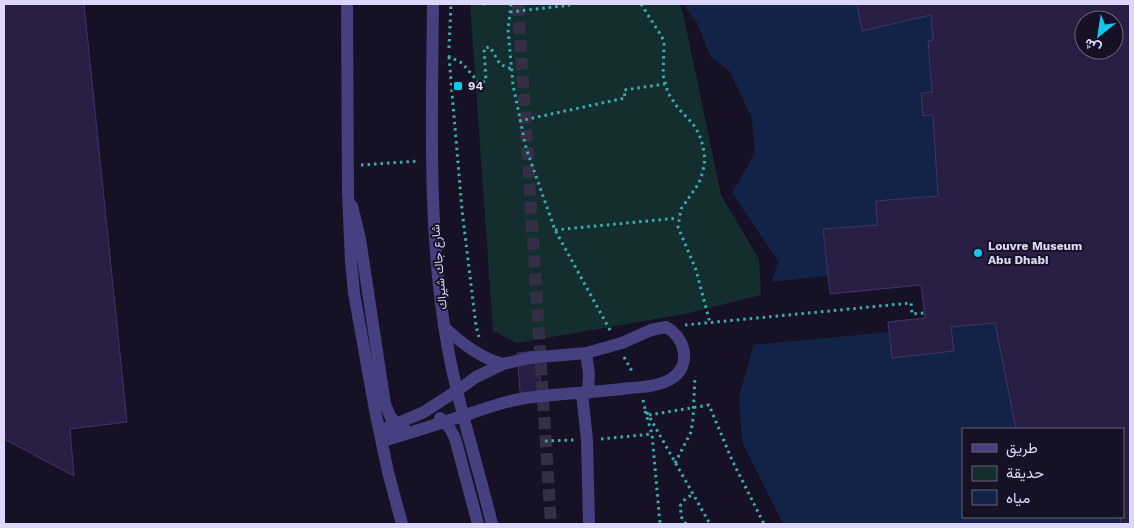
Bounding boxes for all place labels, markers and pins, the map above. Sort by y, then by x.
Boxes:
place label: 94 [468,79,483,93]
marker: 94 [452,80,464,92]
place label: Louvre Museum Abu Dhabi [988,239,1082,267]
marker: Louvre Museum Abu Dhabi [972,247,984,259]

